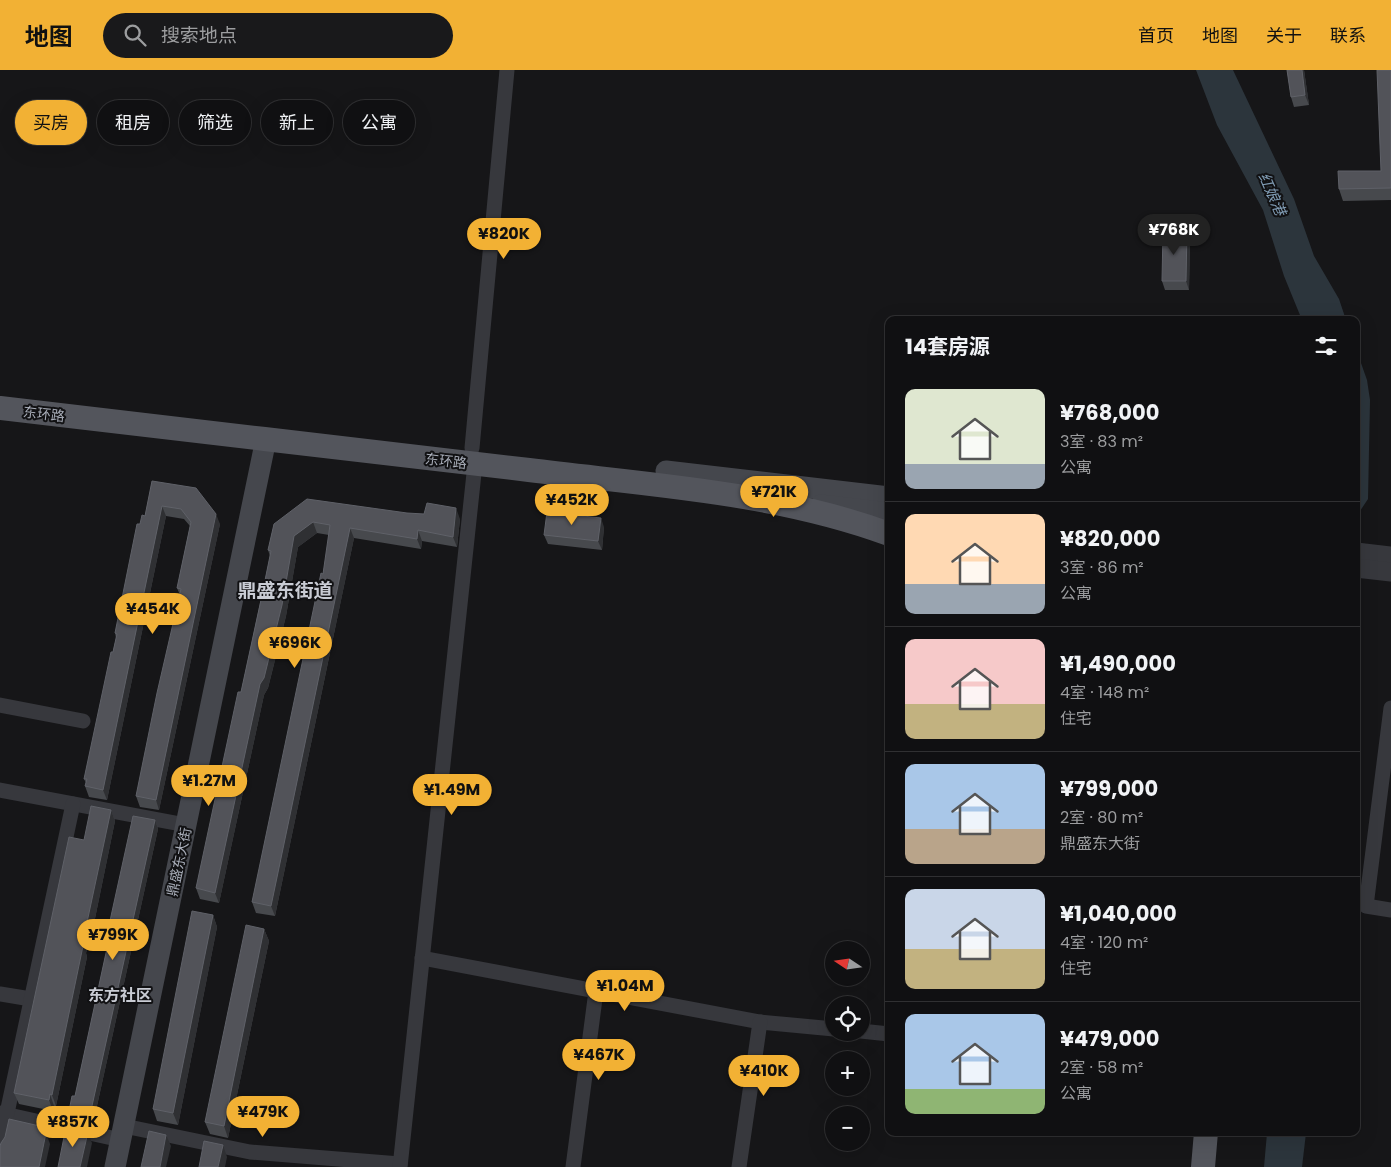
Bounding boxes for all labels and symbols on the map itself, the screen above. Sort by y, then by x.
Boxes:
water label: 红娘港 [1254,169,1292,220]
pin: ¥768K [1139,214,1209,256]
pin: ¥820K [469,218,539,260]
street label: 东环路 [22,402,66,426]
street label: 东环路 [424,449,468,473]
pin: ¥721K [739,476,809,518]
pin: ¥452K [537,484,607,526]
district label: 鼎盛东街道 [237,577,333,604]
pin: ¥454K [118,592,188,635]
pin: ¥696K [260,626,330,669]
pin: ¥1.27M [168,764,250,807]
pin: ¥1.49M [411,774,493,816]
street label: 鼎盛东大街 [162,826,196,898]
pin: ¥799K [78,918,148,961]
north arrow [825,941,870,986]
pin: ¥1.04M [584,970,666,1012]
district label: 东方社区 [88,984,152,1007]
pin: ¥467K [564,1038,634,1081]
pin: ¥410K [729,1054,799,1097]
pin: ¥479K [228,1096,298,1138]
pin: ¥857K [38,1106,108,1148]

